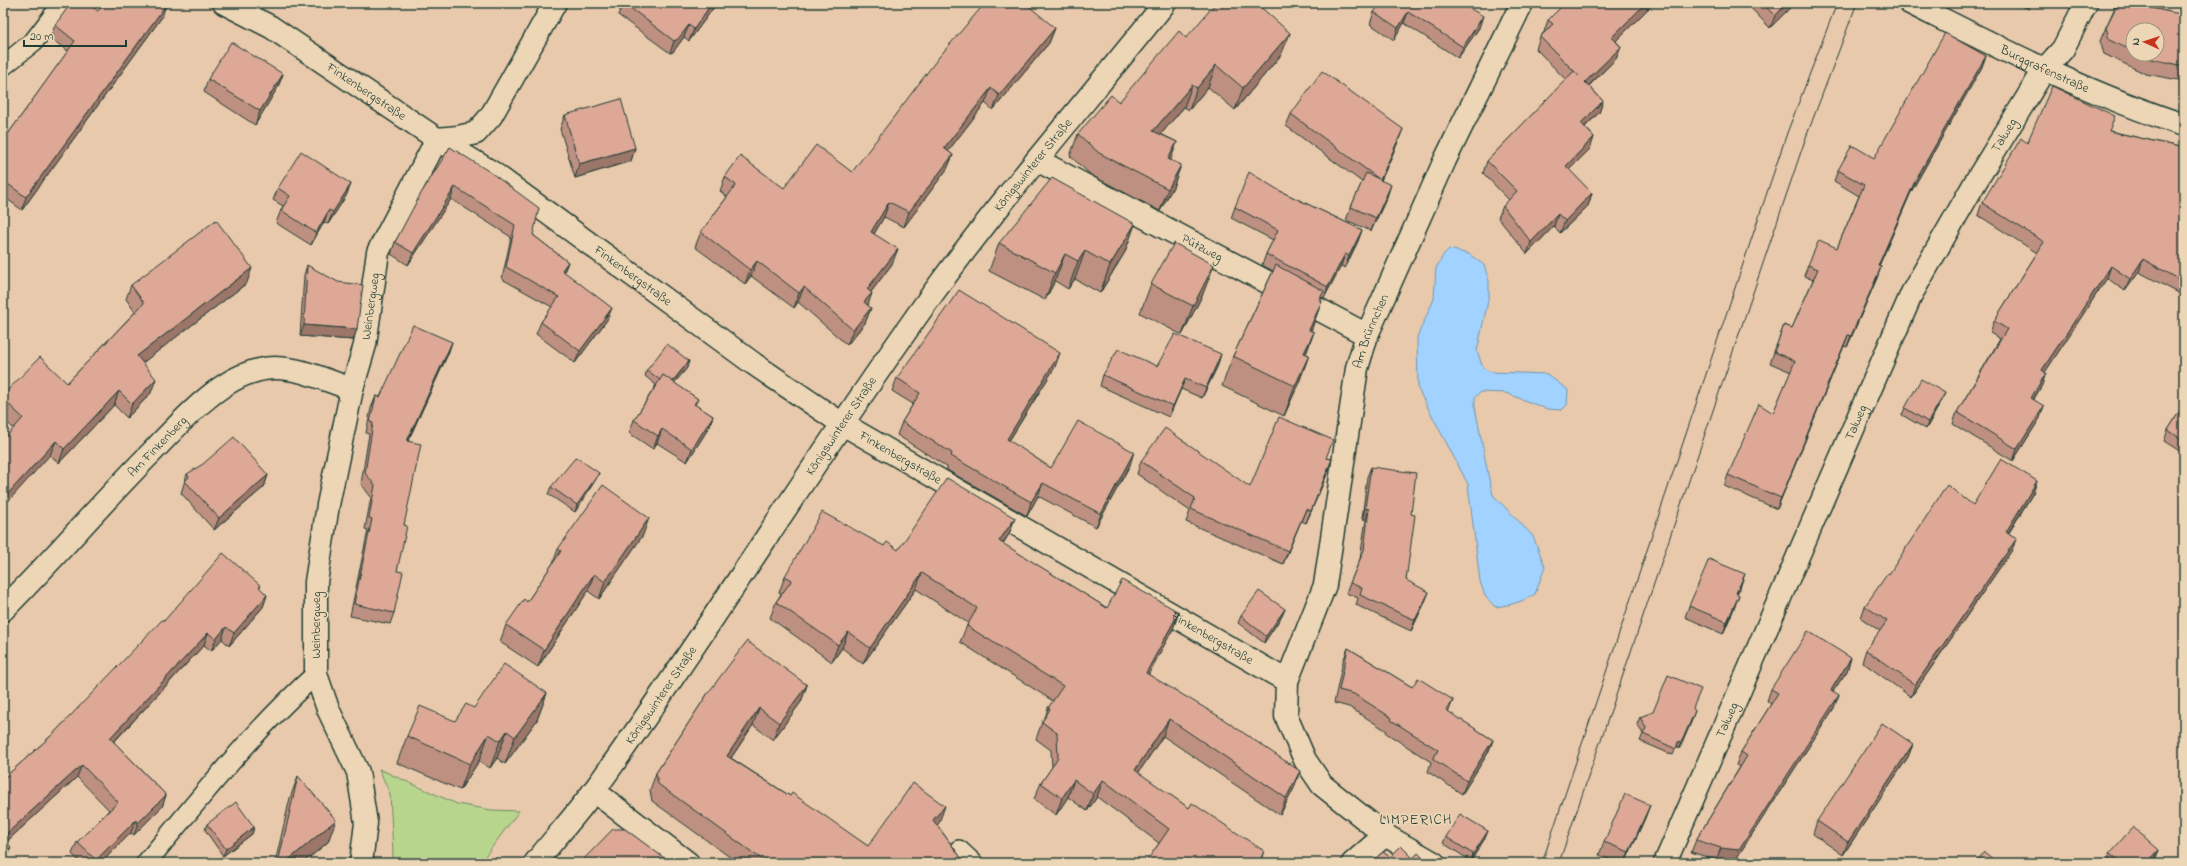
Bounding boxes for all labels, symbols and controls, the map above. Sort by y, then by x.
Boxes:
scale bar [24,22,126,48]
north arrow [2125,22,2165,62]
text: 20 m [30,28,53,46]
text: N [2128,37,2144,46]
street label: Burggrafenstraße [1996,40,2092,98]
street label: Finkenbergstraße [322,57,410,125]
street label: Königswinterer Straße [989,114,1077,216]
street label: Talweg [1986,114,2023,156]
street label: Pützweg [1178,229,1226,267]
street label: Finkenbergstraße [589,240,676,311]
street label: Weinbergweg [356,271,385,341]
street label: Am Brünnchen [1348,291,1394,371]
street label: Königswinterer Straße [801,373,881,479]
street label: Talweg [1840,402,1873,443]
street label: Am Finkenberg [123,411,192,481]
street label: Finkenbergstraße [855,426,946,489]
street label: Weinbergweg [307,591,327,659]
street label: Finkenbergstraße [1167,606,1257,669]
street label: Königswinterer Straße [620,642,701,748]
street label: Talweg [1711,699,1744,741]
district label: LIMPERICH [1380,809,1452,831]

